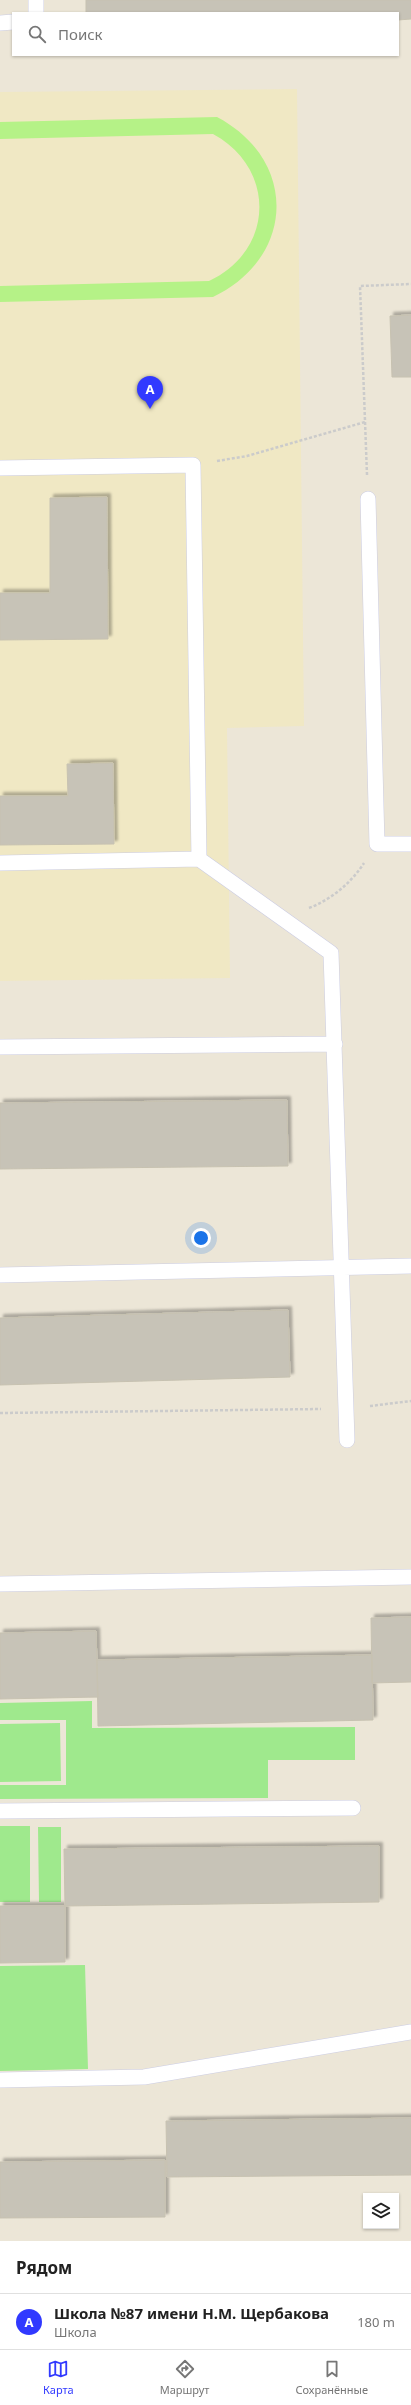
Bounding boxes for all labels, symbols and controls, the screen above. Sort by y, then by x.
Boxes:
search box [12,12,399,56]
icon: search [26,23,48,45]
text: Поиск [58,24,103,44]
pin: A [137,376,163,409]
your location [191,1228,211,1248]
map controls [363,2193,399,2229]
button: layers [363,2193,399,2229]
text: Рядом [16,2256,72,2279]
text: Школа №87 имени Н.М. Щербакова [54,2303,329,2323]
text: A [25,2313,34,2331]
text: 180 m [357,2313,395,2331]
text: Школа [54,2323,97,2341]
tab: Карта [43,2358,74,2397]
tab: Маршрут [160,2358,209,2397]
tab: Сохранённые [295,2358,368,2397]

